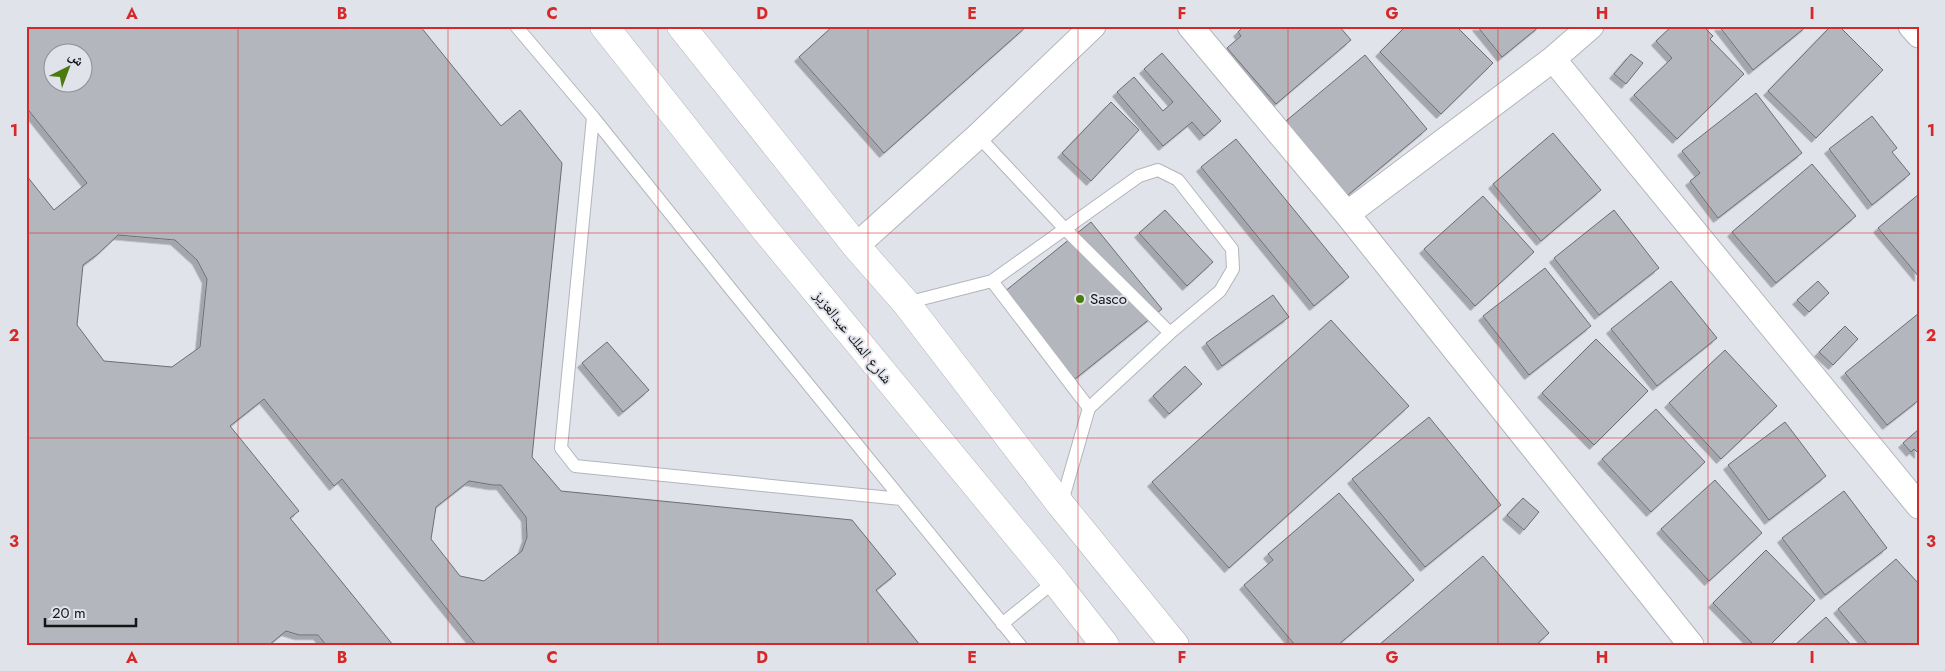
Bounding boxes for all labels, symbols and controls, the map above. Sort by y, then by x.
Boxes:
text: A [125,2,138,25]
text: B [337,2,347,25]
text: C [546,2,558,25]
text: D [756,2,768,25]
text: E [967,2,977,25]
text: F [1178,2,1186,25]
text: G [1385,2,1399,25]
text: H [1596,2,1608,25]
text: I [1809,2,1815,25]
north arrow [42,42,92,92]
text: ش [64,46,89,71]
text: 1 [10,119,18,142]
text: 1 [1927,119,1935,142]
street label: شارع الملك عبدالعزيز [808,285,898,389]
place label: Sasco [1090,288,1127,310]
marker: Sasco [1074,293,1086,305]
text: 2 [9,324,19,347]
text: 2 [1926,324,1936,347]
text: 3 [9,530,19,553]
text: 3 [1926,530,1936,553]
scale bar [45,596,136,628]
text: 20 m [52,602,86,624]
text: A [125,646,138,669]
text: B [337,646,347,669]
text: C [546,646,558,669]
text: D [756,646,768,669]
text: E [967,646,977,669]
text: F [1178,646,1186,669]
text: G [1385,646,1399,669]
text: H [1596,646,1608,669]
text: I [1809,646,1815,669]

